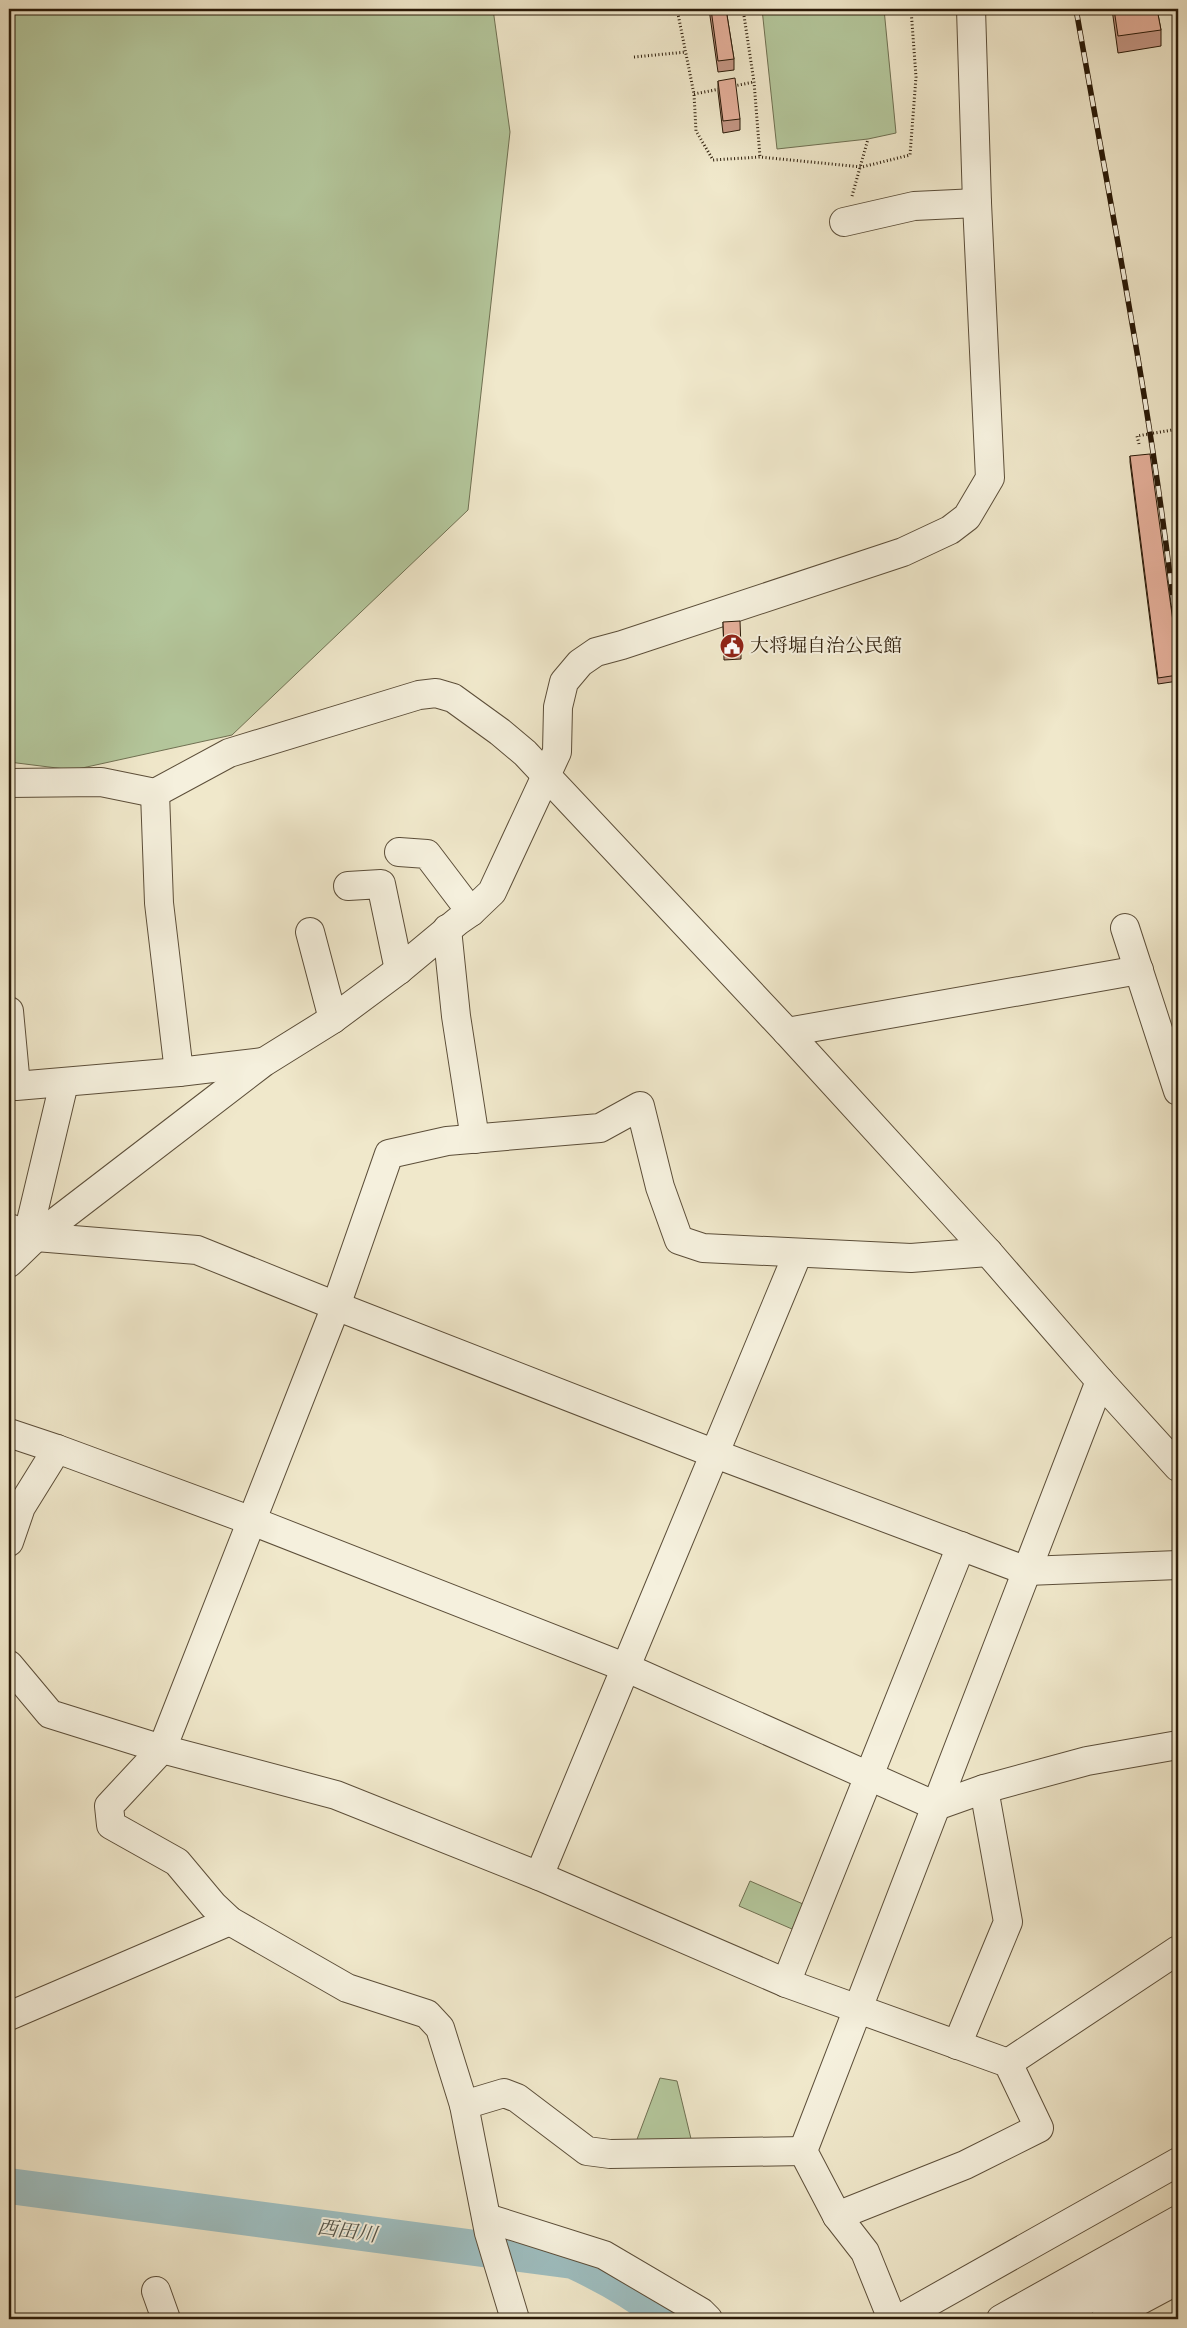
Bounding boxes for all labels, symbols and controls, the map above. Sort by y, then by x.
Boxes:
public building icon: 大将堀自治公民館 [719,633,745,659]
place label: 大将堀自治公民館 [750,633,902,659]
water label: 西田川 [315,2213,381,2249]

